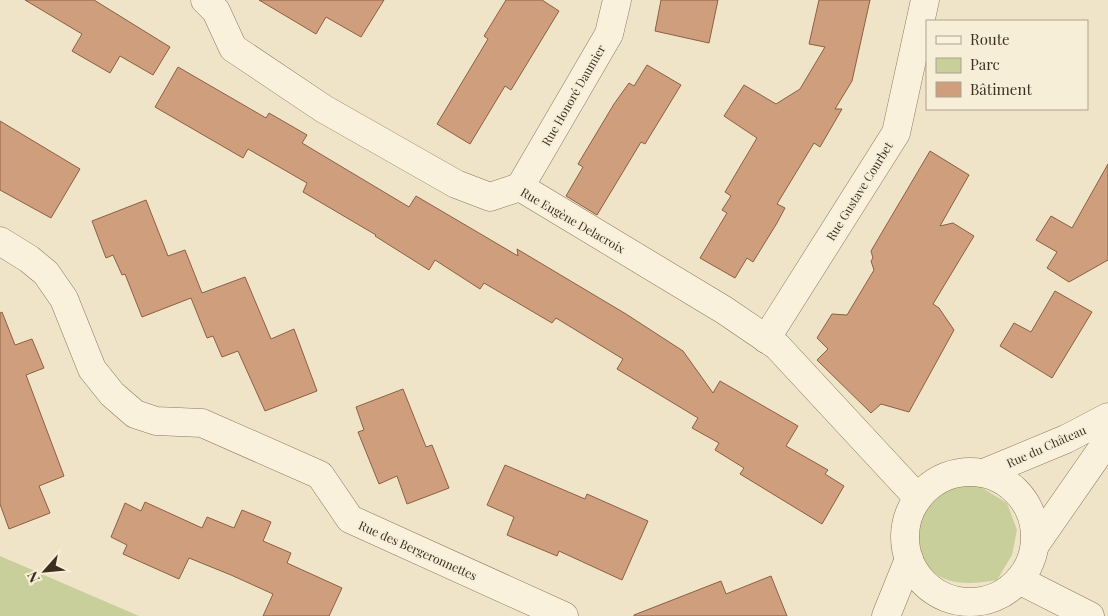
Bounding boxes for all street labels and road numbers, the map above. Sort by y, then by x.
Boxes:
street label: Rue Honoré Daumier [537,41,609,148]
street label: Rue Gustave Courbet [822,138,896,243]
street label: Rue Eugène Delacroix [518,184,629,257]
street label: Rue du Château [1004,421,1088,471]
street label: Rue des Bergeronnettes [356,517,480,583]

